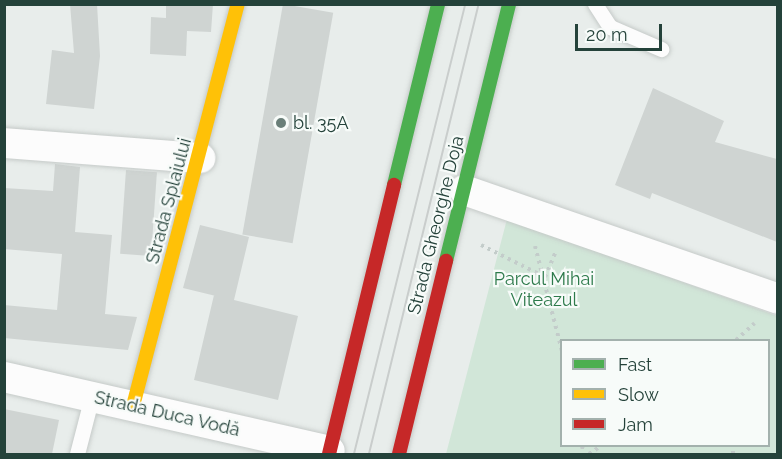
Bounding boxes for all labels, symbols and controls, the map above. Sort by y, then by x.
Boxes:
scale bar [578,12,665,50]
text: 20 m [586,24,628,45]
place label: bl. 35A [293,112,349,134]
marker: bl. 35A [274,116,288,130]
street label: Strada Gheorghe Doja [403,133,469,317]
street label: Strada Splaiului [142,136,196,266]
park label: Parcul Mihai Viteazul [494,269,594,312]
legend [560,339,770,447]
text: Fast [618,354,652,375]
text: Slow [618,384,659,405]
street label: Strada Duca Vodă [92,387,242,441]
text: Jam [618,414,653,435]

